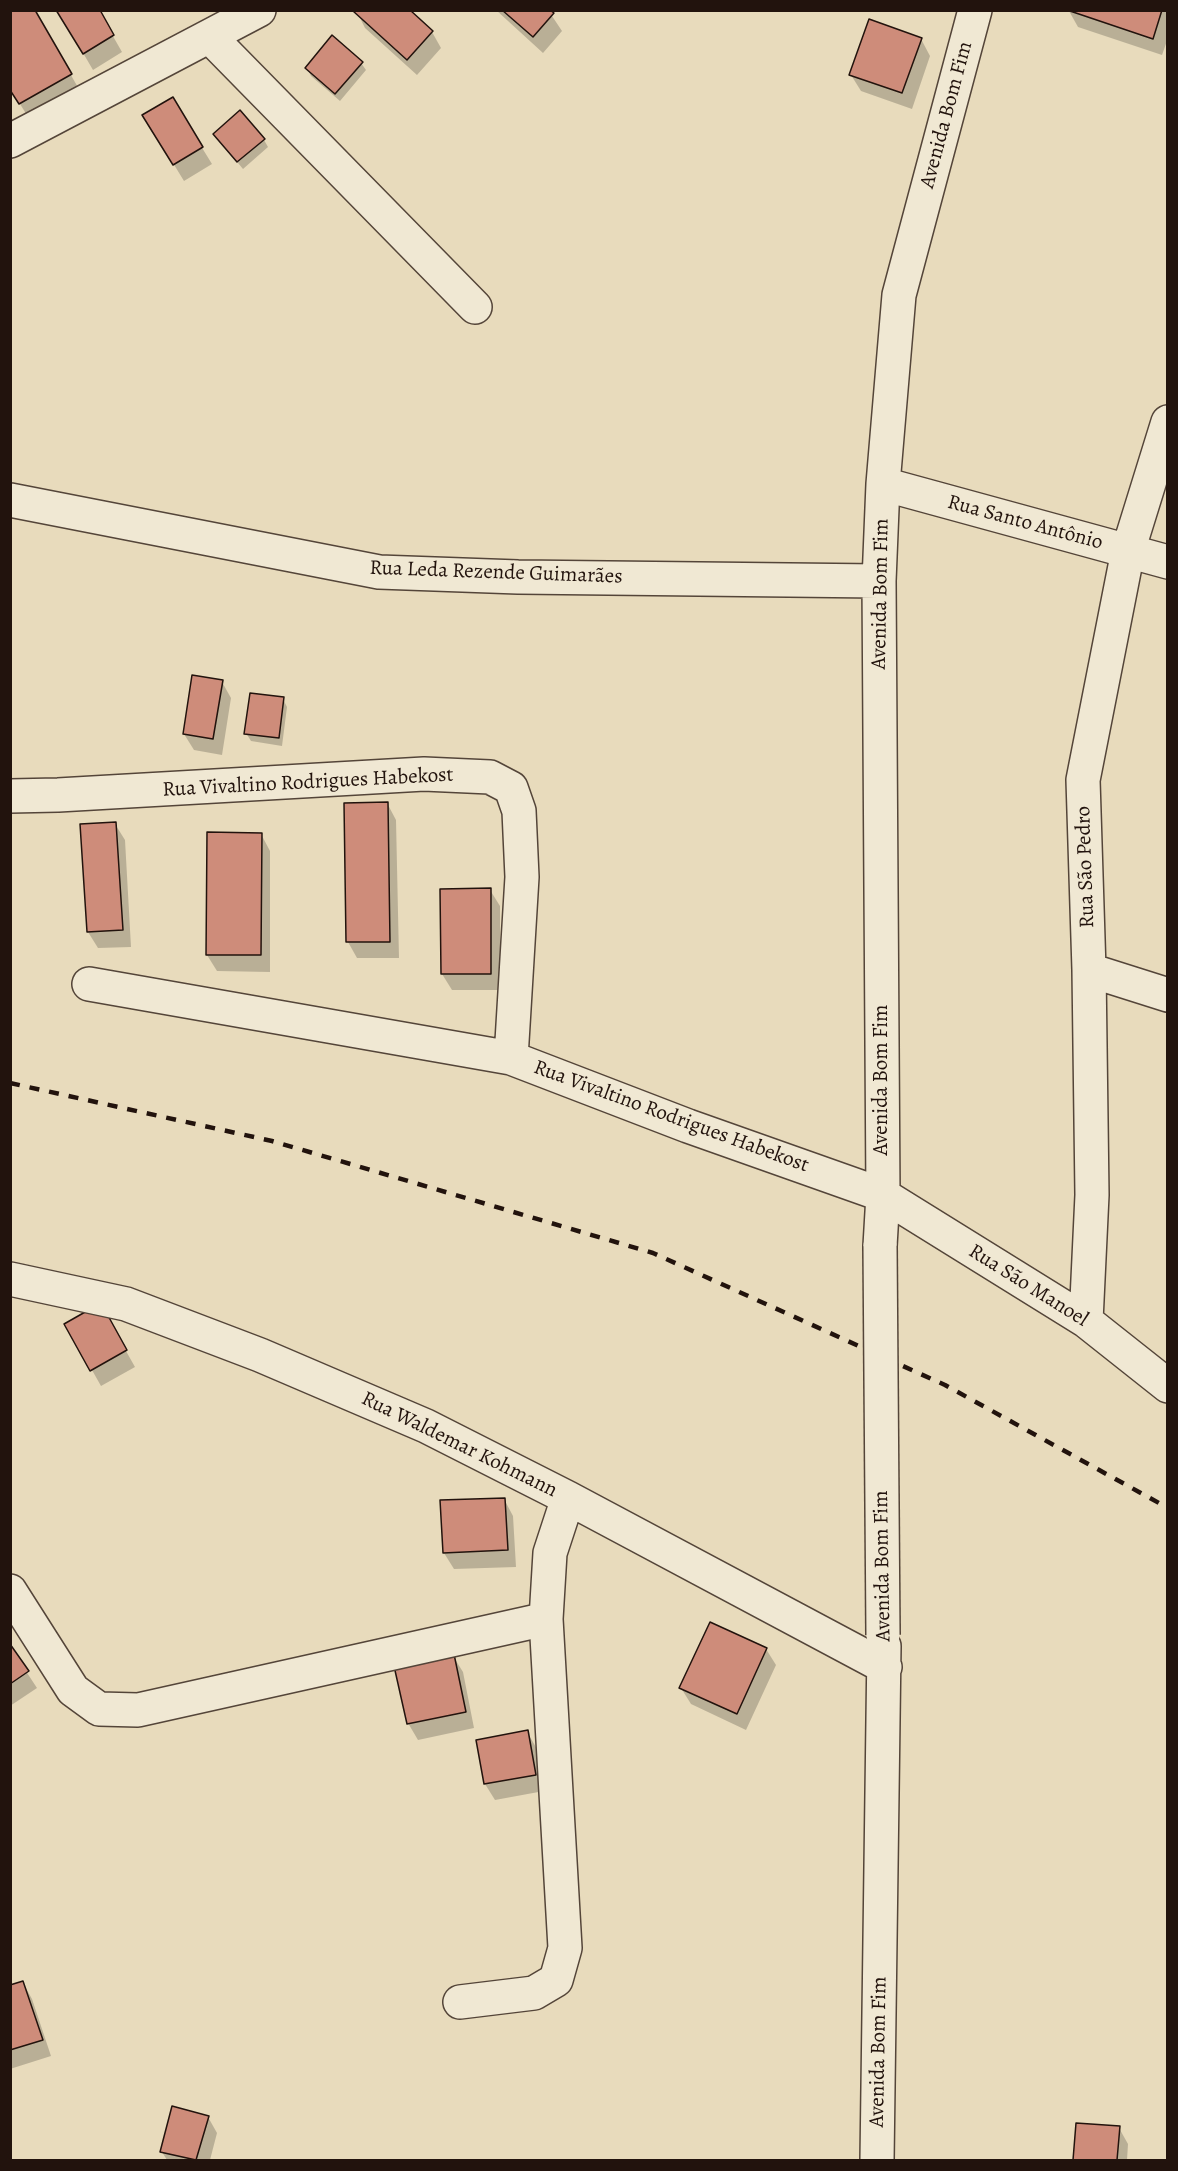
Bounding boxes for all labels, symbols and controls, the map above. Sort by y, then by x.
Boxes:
street label: Avenida Bom Fim [915,39,979,191]
street label: Rua Santo Antônio [945,490,1105,556]
street label: Avenida Bom Fim [867,518,895,670]
street label: Rua Leda Rezende Guimarães [369,556,623,590]
street label: Rua Vivaltino Rodrigues Habekost [162,763,454,803]
street label: Rua São Pedro [1071,805,1101,929]
street label: Avenida Bom Fim [869,1004,895,1156]
street label: Rua Vivaltino Rodrigues Habekost [530,1055,812,1179]
street label: Rua São Manoel [963,1239,1093,1333]
street label: Rua Waldemar Kohmann [357,1387,561,1503]
street label: Avenida Bom Fim [869,1490,897,1642]
street label: Avenida Bom Fim [865,1976,893,2128]

